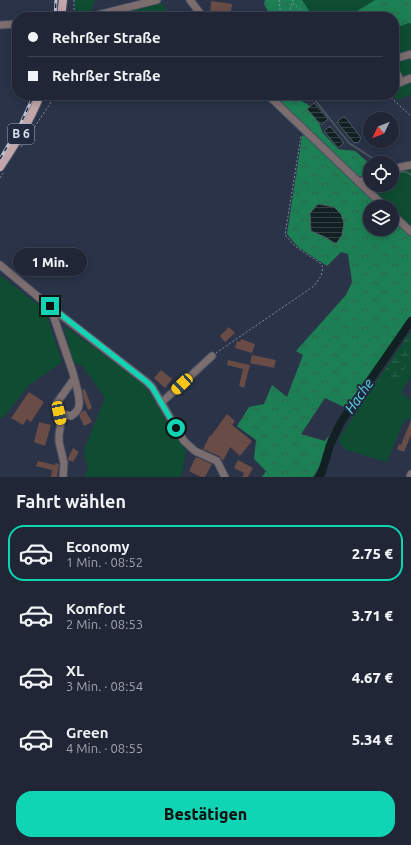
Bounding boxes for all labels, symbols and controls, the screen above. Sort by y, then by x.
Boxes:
text: Rehrßer Straße [52,29,161,46]
text: Rehrßer Straße [52,67,161,84]
north arrow [363,112,399,148]
map controls [363,112,399,236]
road number: B 6 [8,124,34,144]
button: locate [363,156,399,192]
button: layers [363,200,399,236]
callout: 1 Min. [13,248,87,276]
text: 1 Min. [32,255,68,269]
route end [41,297,59,315]
car [169,371,195,397]
water label: Hache [341,376,377,416]
car [51,400,67,426]
route start [167,419,185,437]
text: Fahrt wählen [16,491,126,511]
icon: car [18,535,54,571]
text: Economy [66,538,130,555]
text: 2.75 € [352,545,393,562]
text: 1 Min. · 08:52 [66,555,143,569]
icon: car [18,597,54,633]
text: Komfort [66,600,125,617]
text: 3.71 € [352,607,393,624]
text: 2 Min. · 08:53 [66,617,143,631]
icon: car [18,659,54,695]
text: XL [66,662,84,679]
text: 4.67 € [352,669,393,686]
text: 3 Min. · 08:54 [66,679,143,693]
icon: car [18,721,54,757]
text: Green [66,724,108,741]
text: 5.34 € [352,731,393,748]
text: 4 Min. · 08:55 [66,741,143,755]
button: Bestätigen [16,791,395,837]

